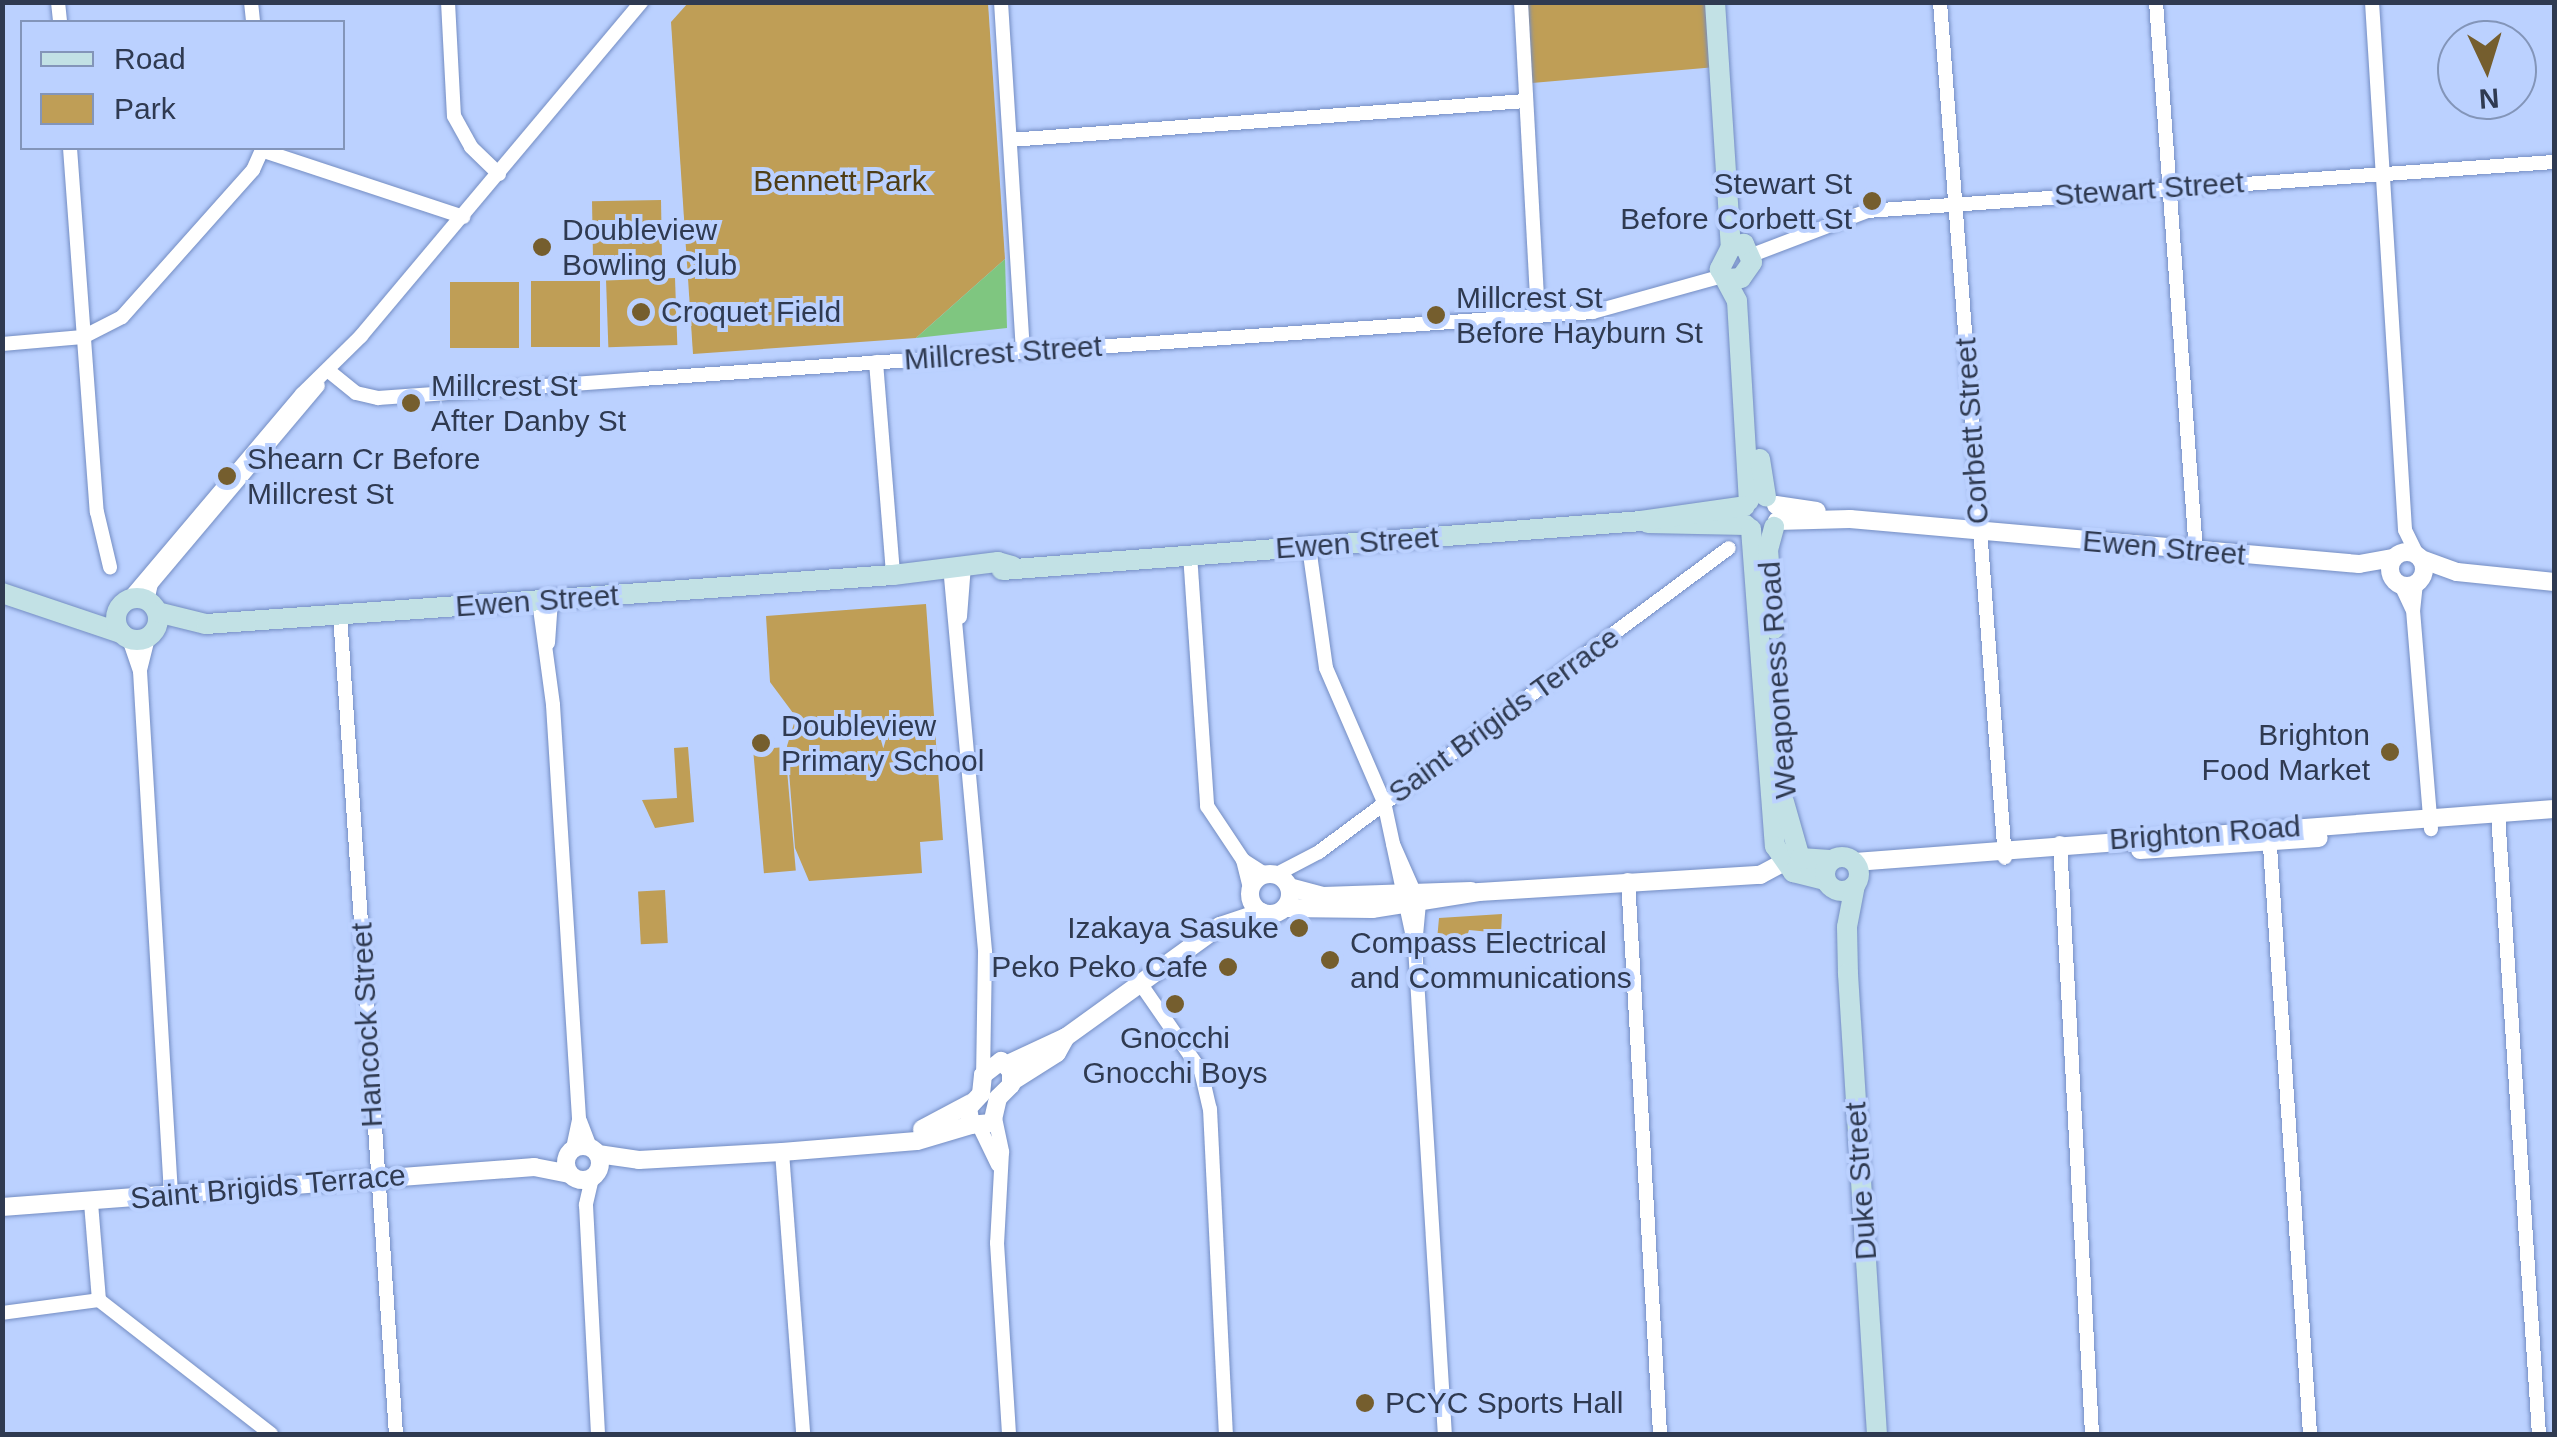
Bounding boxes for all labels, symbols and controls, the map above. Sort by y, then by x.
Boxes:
legend [20,20,345,150]
north arrow [2437,20,2537,120]
text: Road [114,42,186,75]
text: N [2478,82,2500,115]
text: Park [114,92,176,125]
park label: Bennett Park [753,163,927,199]
street label: Stewart Street [2053,164,2245,214]
place label: Stewart St Before Corbett St [1620,166,1852,236]
marker: Stewart St Before Corbett St [1861,190,1883,212]
place label: Doubleview Bowling Club [562,212,737,282]
marker: Doubleview Bowling Club [531,236,553,258]
place label: Millcrest St Before Hayburn St [1456,280,1703,350]
place label: Croquet Field [661,294,841,330]
marker: Croquet Field [630,301,652,323]
marker: Millcrest St Before Hayburn St [1425,304,1447,326]
street label: Millcrest Street [903,328,1103,378]
street label: Corbett Street [1948,337,1996,525]
place label: Millcrest St After Danby St [431,368,626,438]
marker: Millcrest St After Danby St [400,392,422,414]
place label: Shearn Cr Before Millcrest St [247,441,480,512]
marker: Shearn Cr Before Millcrest St [216,465,238,487]
street label: Ewen Street [1274,519,1440,567]
street label: Ewen Street [2081,523,2247,573]
street label: Weaponess Road [1752,560,1804,800]
street label: Ewen Street [454,577,620,625]
street label: Saint Brigids Terrace [1381,619,1627,811]
place label: Doubleview Primary School [781,708,984,778]
place label: Brighton Food Market [2202,717,2370,788]
marker: Doubleview Primary School [750,732,772,754]
marker: Brighton Food Market [2379,741,2401,763]
street label: Brighton Road [2108,808,2302,858]
place label: Izakaya Sasuke [1067,910,1279,946]
marker: Izakaya Sasuke [1288,917,1310,939]
street label: Hancock Street [344,922,390,1128]
place label: Compass Electrical and Communications [1350,925,1632,996]
place label: Peko Peko Cafe [991,949,1208,985]
marker: Compass Electrical and Communications [1319,949,1341,971]
marker: Peko Peko Cafe [1217,956,1239,978]
marker: Gnocchi Gnocchi Boys [1164,993,1186,1015]
place label: Gnocchi Gnocchi Boys [1082,1020,1268,1090]
street label: Duke Street [1838,1101,1884,1261]
street label: Saint Brigids Terrace [129,1157,407,1217]
place label: PCYC Sports Hall [1385,1385,1623,1421]
marker: PCYC Sports Hall [1354,1392,1376,1414]

